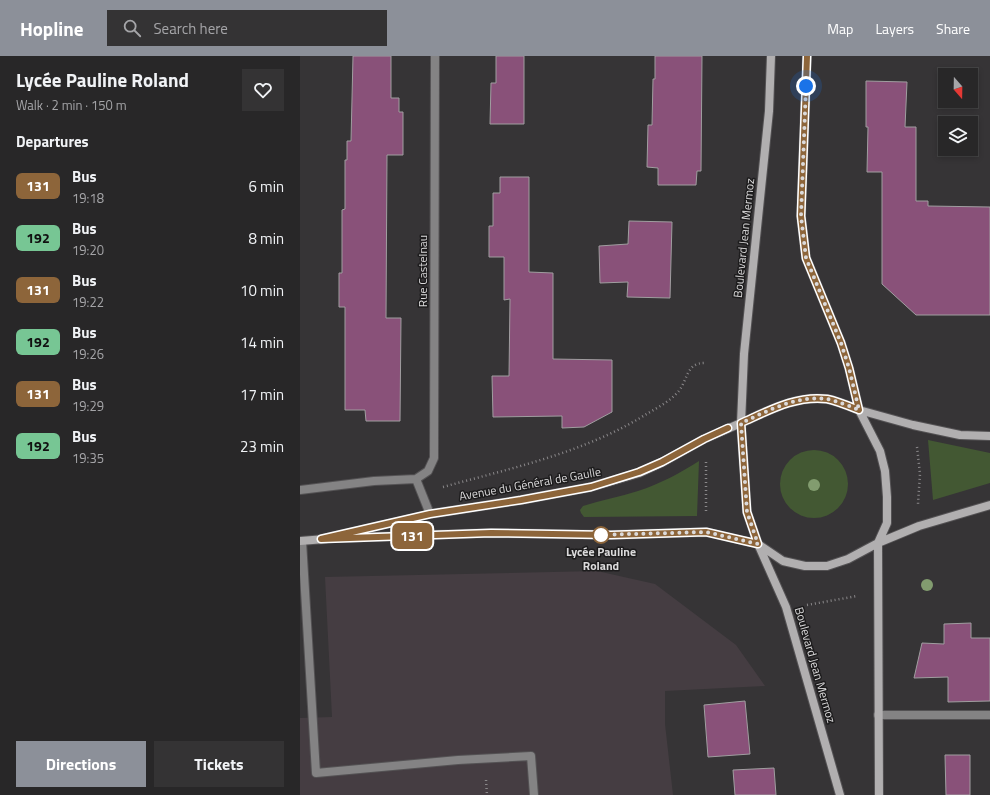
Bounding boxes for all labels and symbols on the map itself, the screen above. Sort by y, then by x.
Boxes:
north arrow [938,68,978,108]
your location [796,76,816,96]
street label: Boulevard Jean Mermoz [728,177,759,299]
street label: Rue Castelnau [413,235,432,307]
street label: Avenue du Général de Gaulle [458,462,602,505]
line badge: 131 [389,523,435,549]
marker: Lycée Pauline Roland [592,526,610,544]
place label: Lycée Pauline Roland [566,542,636,575]
street label: Boulevard Jean Mermoz [790,605,841,725]

